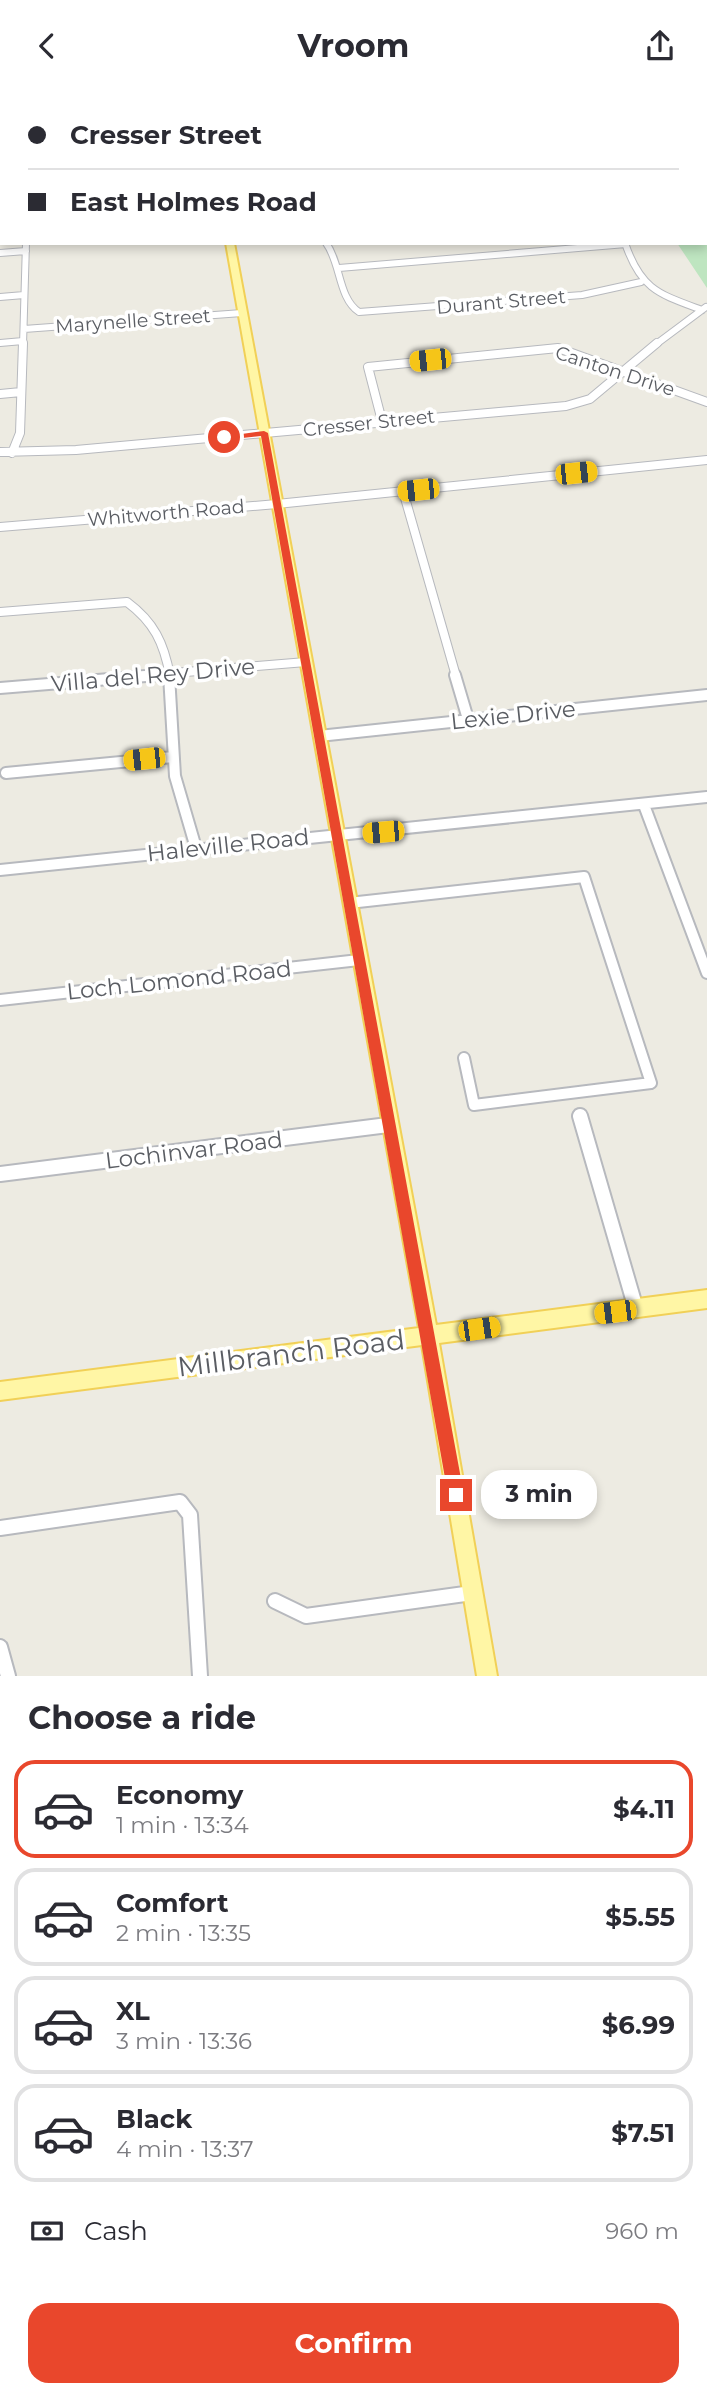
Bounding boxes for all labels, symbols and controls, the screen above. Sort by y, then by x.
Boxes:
text: Vroom [298,26,409,65]
icon: back [28,27,66,65]
icon: share [641,27,679,65]
text: Cresser Street [70,119,262,151]
text: East Holmes Road [70,186,317,218]
street label: Durant Street [435,285,567,319]
street label: Marynelle Street [55,304,212,338]
street label: Canton Drive [552,341,678,401]
car [409,347,452,373]
street label: Cresser Street [302,405,436,441]
route start [208,421,240,453]
car [555,460,598,486]
car [397,477,440,503]
street label: Whitworth Road [87,495,245,531]
street label: Villa del Rey Drive [50,652,256,698]
street label: Lexie Drive [449,695,577,735]
car [123,746,166,772]
car [362,820,405,844]
street label: Haleville Road [145,823,311,867]
street label: Loch Lomond Road [65,954,293,1006]
street label: Lochinvar Road [104,1125,284,1175]
car [593,1299,638,1325]
car [457,1316,502,1342]
street label: Millbranch Road [175,1322,407,1384]
callout: 3 min [480,1471,596,1519]
route end [440,1479,472,1511]
text: 3 min [505,1480,573,1508]
text: Choose a ride [28,1698,256,1737]
icon: car [32,1778,95,1841]
text: Economy [116,1779,243,1811]
text: $4.11 [613,1793,675,1825]
text: 1 min · 13:34 [116,1811,249,1839]
icon: car [32,1886,95,1949]
text: Comfort [116,1887,228,1919]
text: $5.55 [605,1901,675,1933]
text: 2 min · 13:35 [116,1919,251,1947]
icon: car [32,1994,95,2057]
text: XL [116,1995,150,2027]
text: $6.99 [602,2009,675,2041]
text: 3 min · 13:36 [116,2027,252,2055]
icon: car [32,2102,95,2165]
text: Black [116,2103,192,2135]
text: $7.51 [611,2117,675,2149]
text: 4 min · 13:37 [116,2135,254,2163]
icon: cash [28,2212,66,2250]
text: Cash [84,2215,148,2247]
text: 960 m [605,2217,679,2245]
button: Confirm [28,2303,679,2383]

